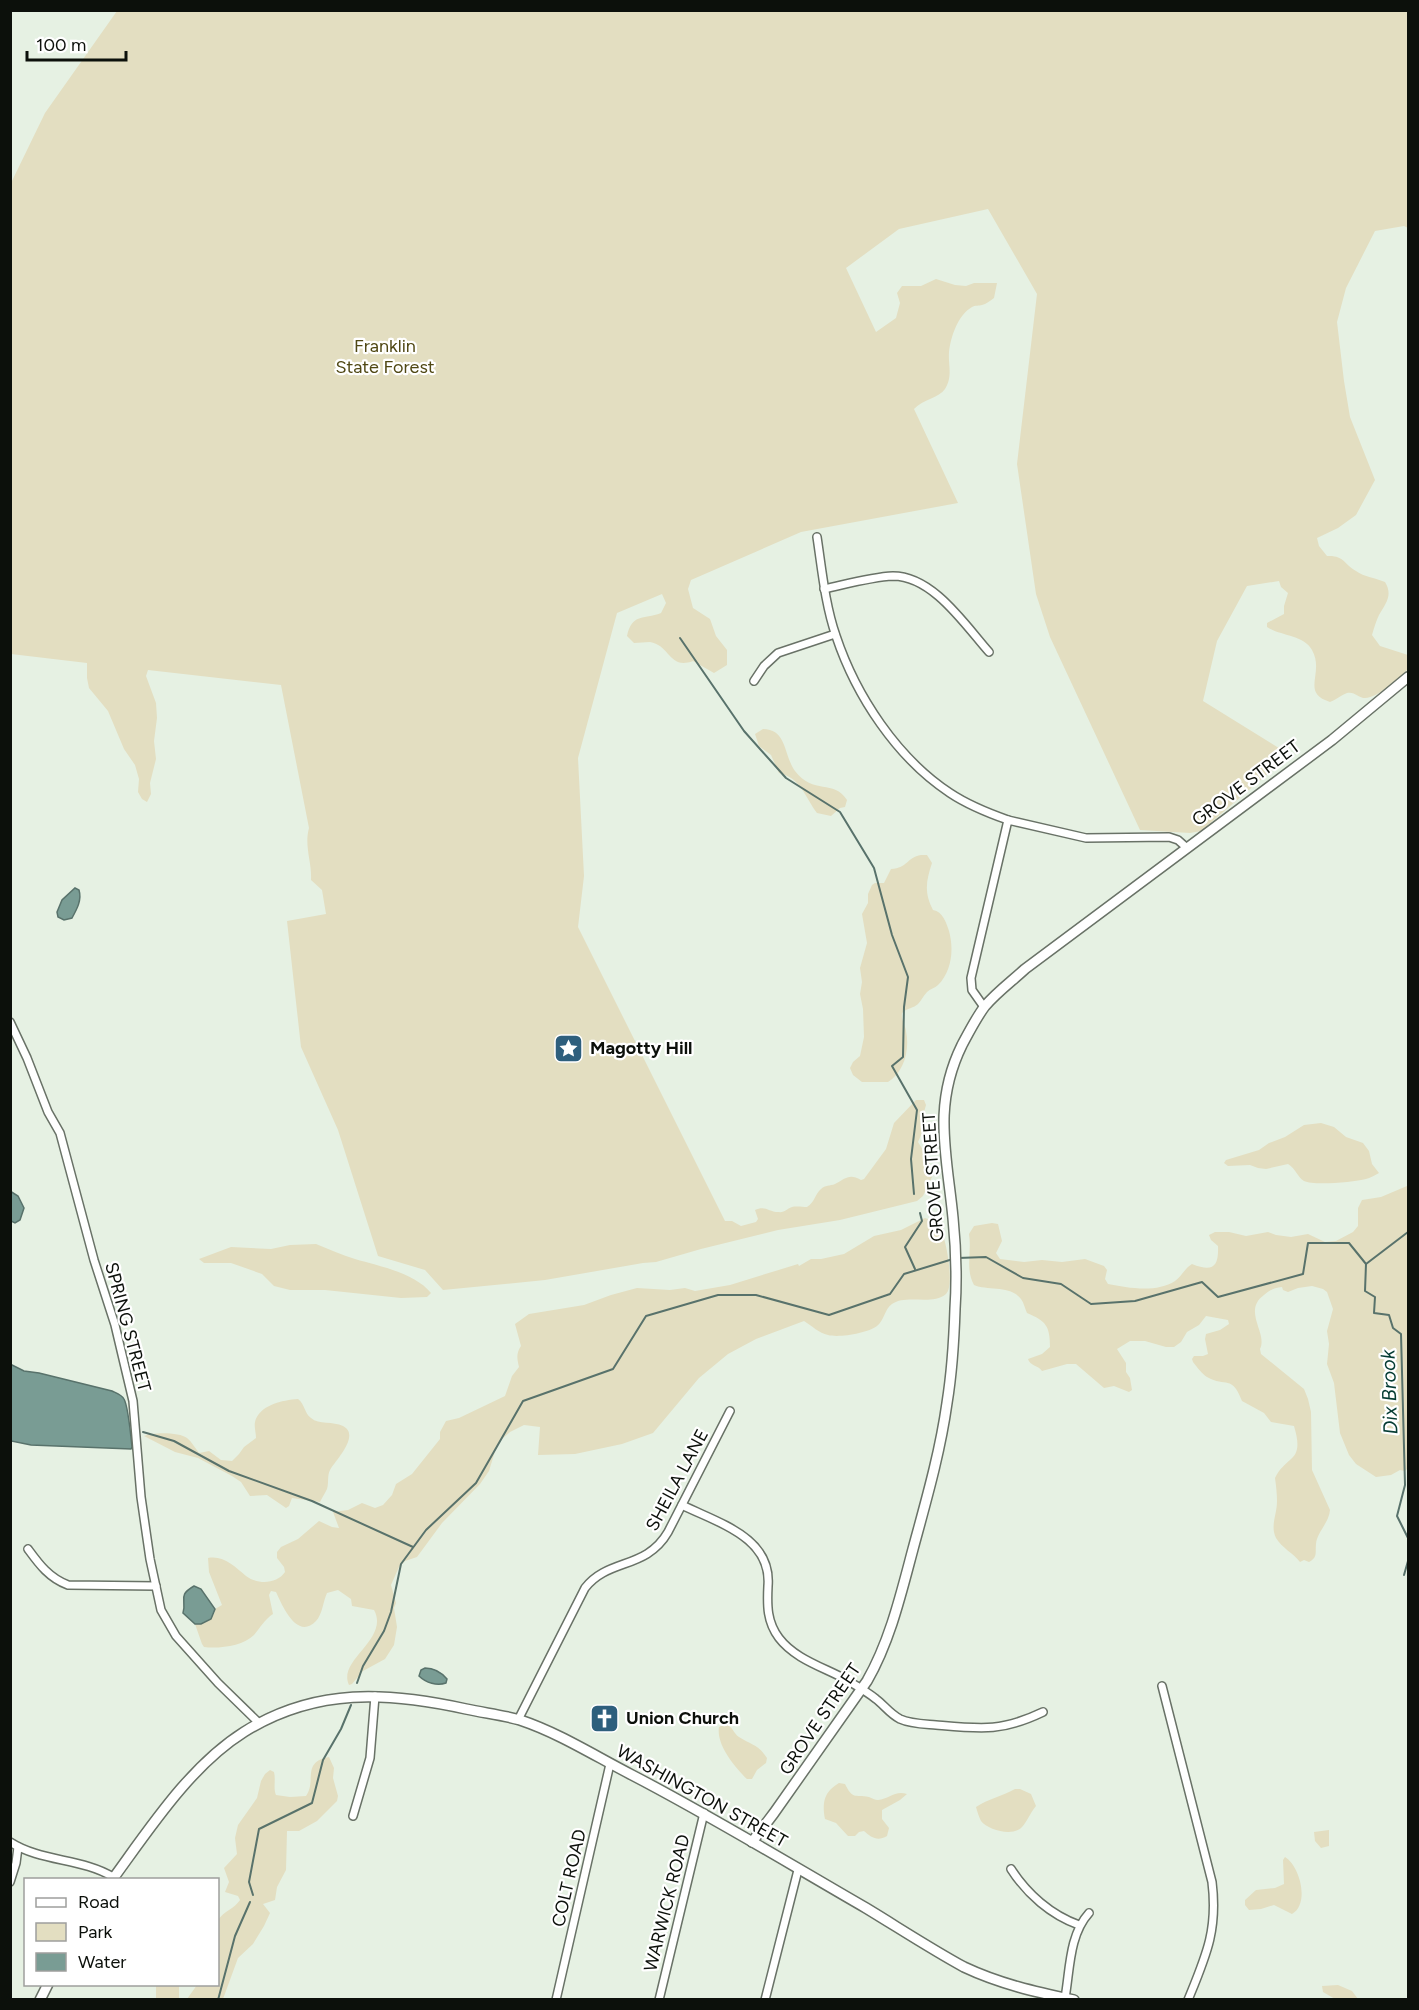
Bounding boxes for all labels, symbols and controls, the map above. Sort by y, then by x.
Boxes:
scale bar [27,24,126,62]
text: 100 m [36,34,86,56]
park label: Franklin State Forest [335,335,435,378]
street label: GROVE STREET [1188,735,1305,831]
place icon: Magotty Hill [553,1032,585,1064]
place label: Magotty Hill [590,1037,693,1059]
street label: GROVE STREET [917,1111,949,1243]
street label: SPRING STREET [100,1260,156,1394]
water label: Dix Brook [1375,1348,1402,1435]
street label: SHEILA LANE [641,1425,713,1535]
street label: GROVE STREET [775,1659,865,1779]
church icon: Union Church [589,1702,621,1734]
place label: Union Church [626,1707,739,1729]
street label: WASHINGTON STREET [613,1740,791,1852]
street label: COLT ROAD [547,1827,591,1929]
street label: WARWICK ROAD [639,1832,695,1974]
legend [24,1878,219,1986]
text: Road [78,1891,119,1913]
text: Park [78,1921,113,1943]
text: Water [78,1951,126,1973]

